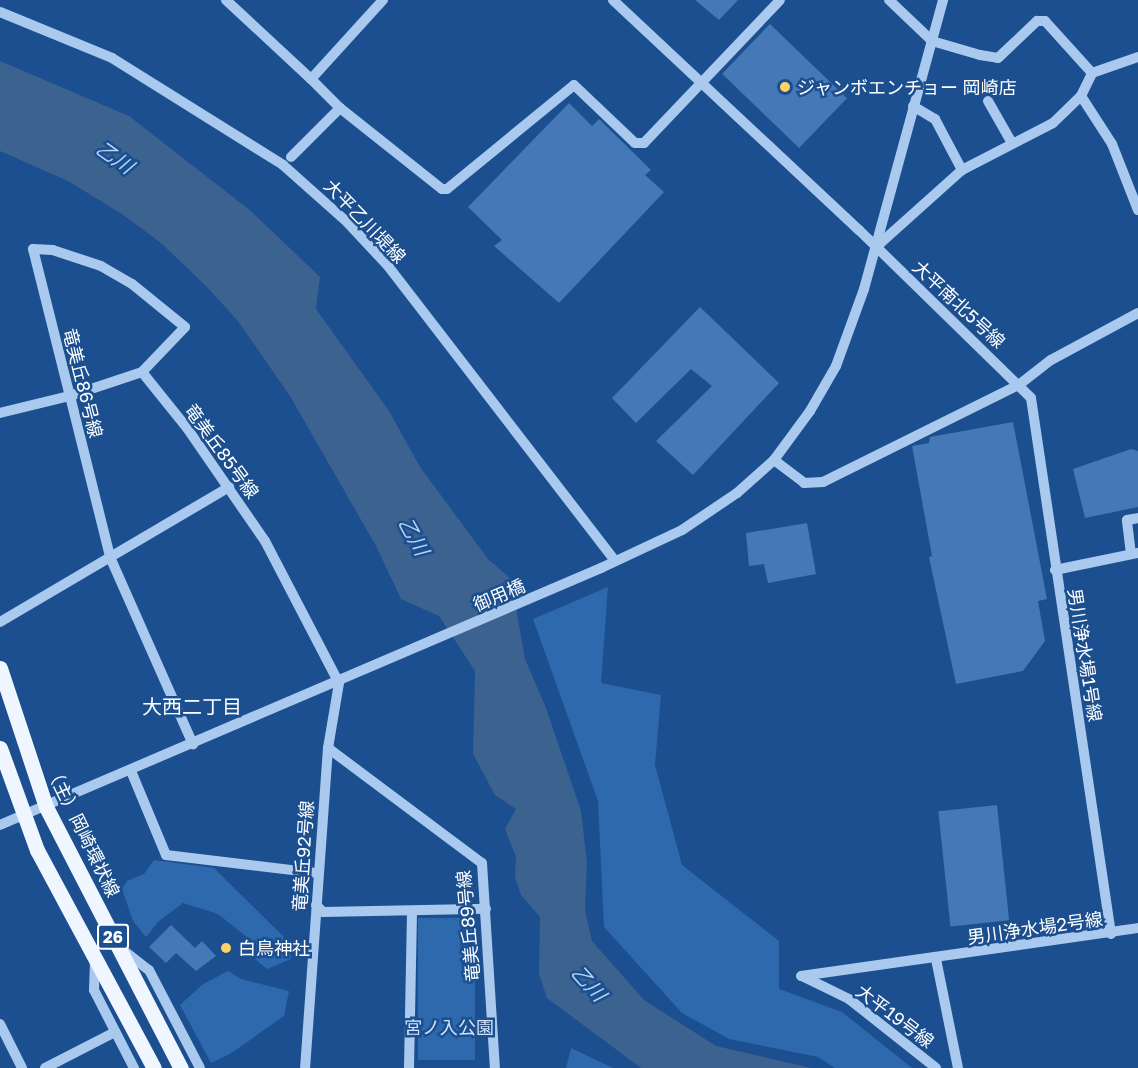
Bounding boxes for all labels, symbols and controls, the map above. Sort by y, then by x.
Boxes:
place label: ジャンボエンチョー 岡崎店 [797,76,1017,98]
marker: ジャンボエンチョー 岡崎店 [778,80,792,94]
water label: 乙川 [92,136,138,178]
street label: 大平乙川堤線 [320,175,410,267]
street label: 大平南北5号線 [908,256,1010,352]
street label: 竜美丘86号線 [59,326,107,440]
street label: 竜美丘85号線 [181,400,263,502]
water label: 乙川 [394,513,434,559]
street label: 御用橋 [470,575,528,615]
street label: 男川浄水場1号線 [1064,587,1106,723]
district label: 大西二丁目 [142,694,242,718]
street label: （主）岡崎環状線 [42,762,124,900]
street label: 竜美丘92号線 [288,800,318,912]
street label: 竜美丘89号線 [452,869,484,983]
street label: 男川浄水場2号線 [966,908,1104,948]
road number: 26 [96,924,130,950]
place label: 白鳥神社 [238,937,310,959]
marker: 白鳥神社 [219,941,233,955]
water label: 乙川 [567,960,611,1006]
street label: 大平19号線 [852,980,938,1052]
park label: 宮ノ入公園 [404,1016,494,1038]

